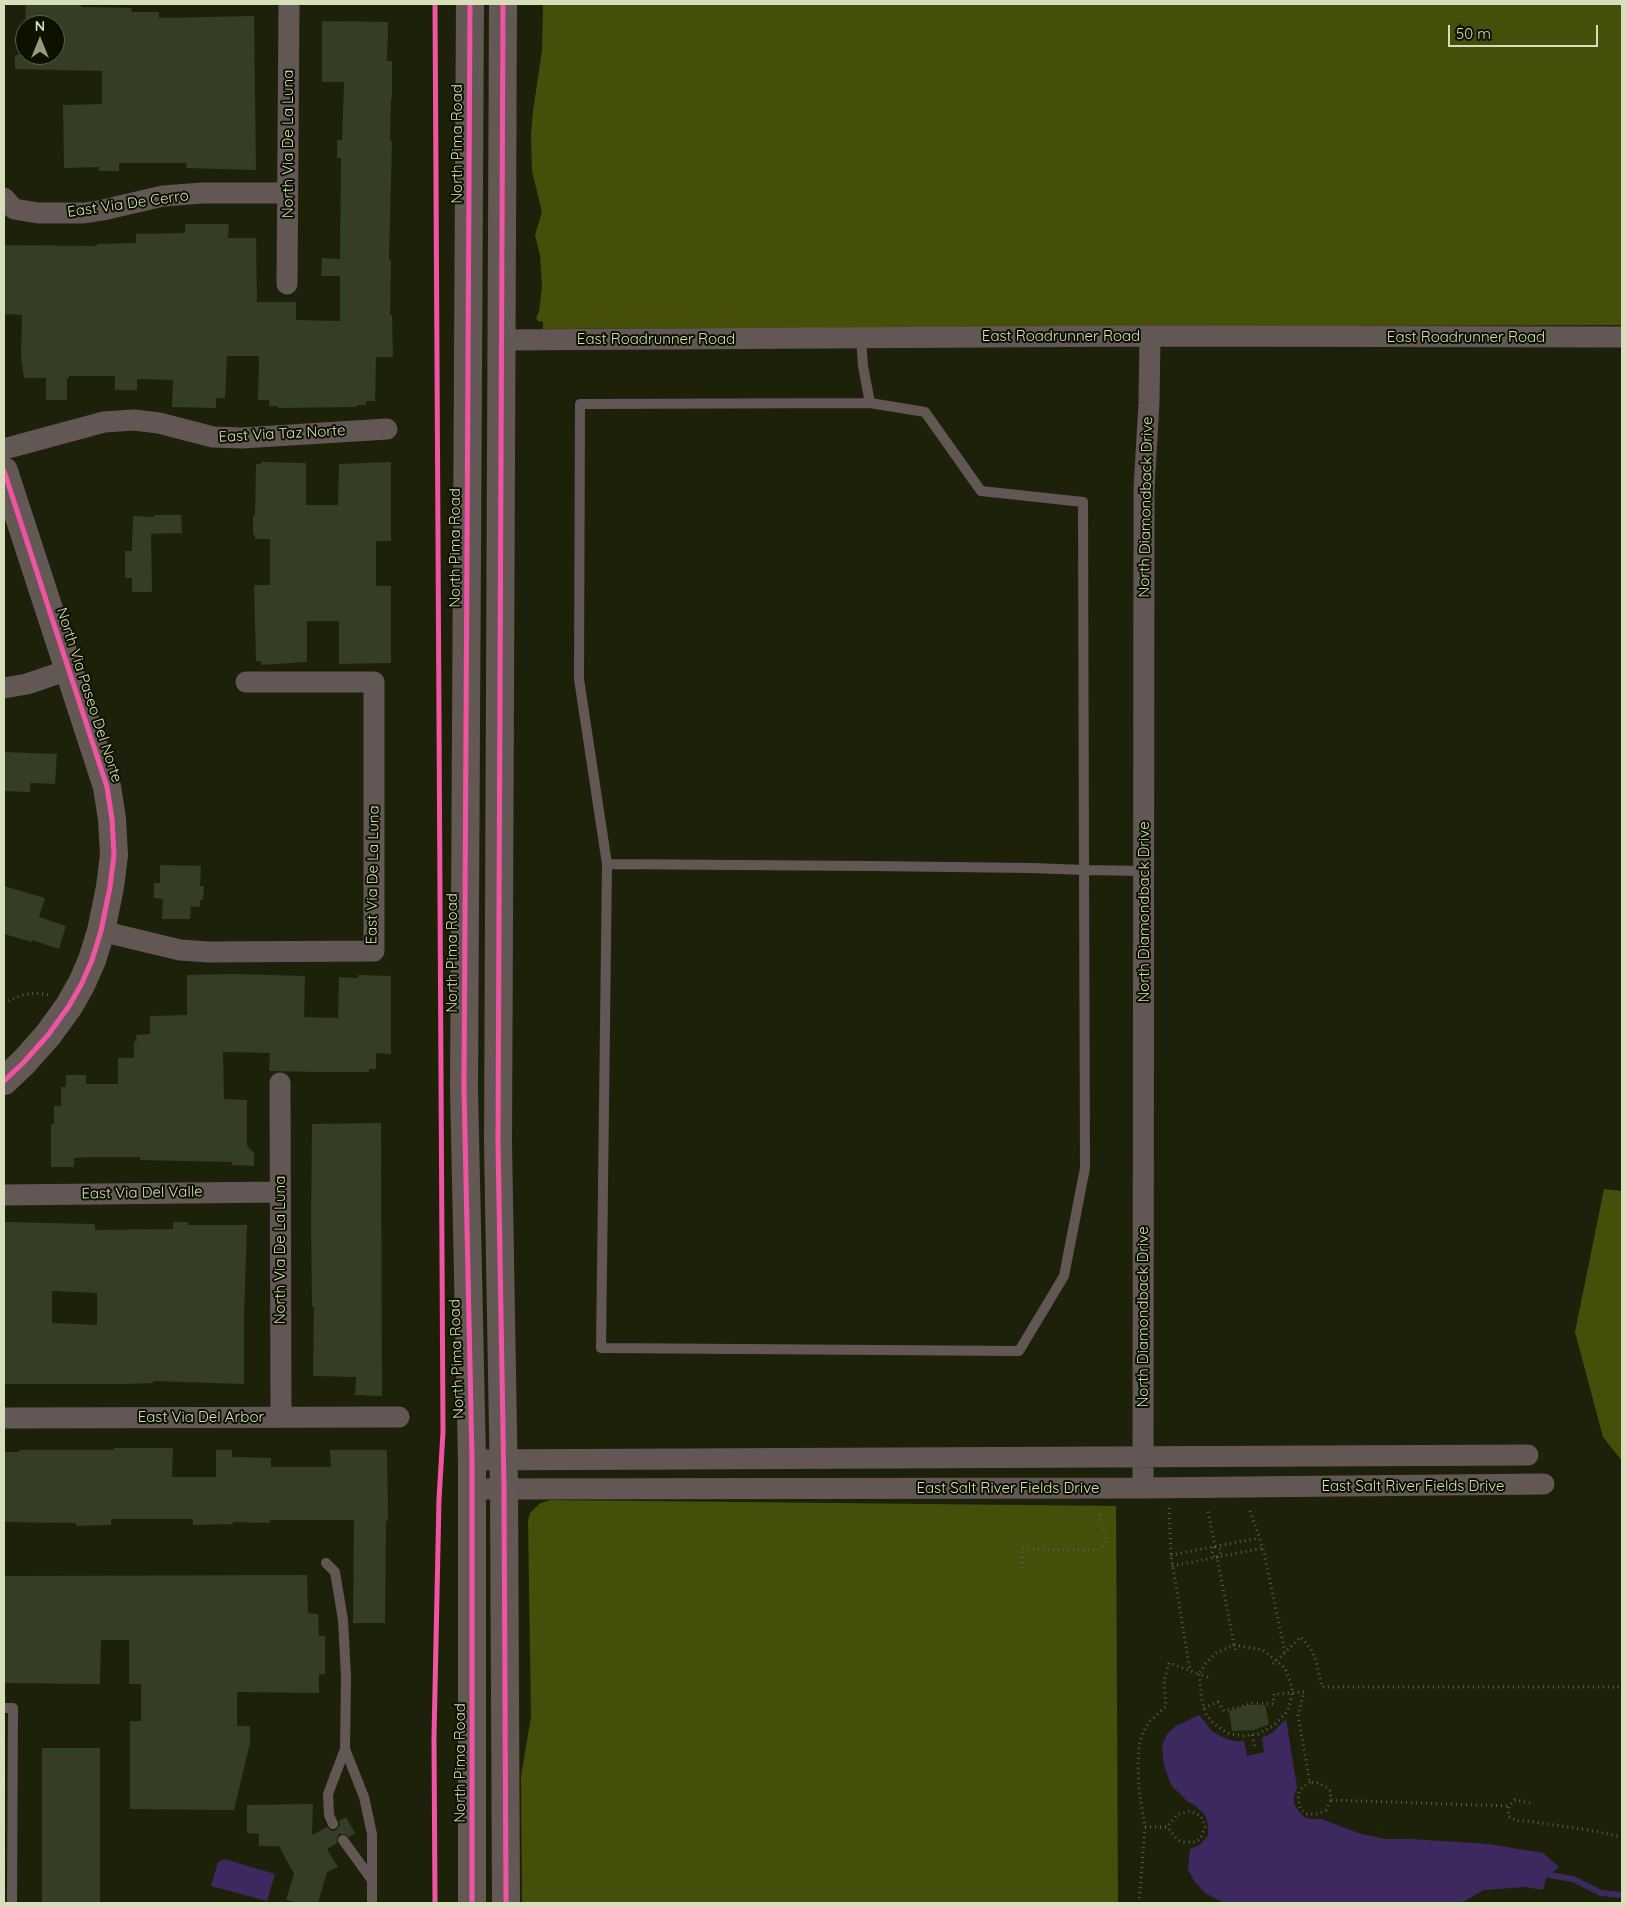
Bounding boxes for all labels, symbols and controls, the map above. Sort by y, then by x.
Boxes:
north arrow [15,15,65,65]
scale bar [1451,15,1601,47]
text: N [35,17,45,35]
text: 50 m [1456,24,1491,43]
street label: North Via De La Luna [279,70,297,218]
street label: North Pima Road [448,84,466,204]
street label: East Via De Cerro [66,187,190,221]
street label: East Roadrunner Road [982,327,1140,345]
street label: East Roadrunner Road [1387,328,1545,346]
street label: East Roadrunner Road [577,330,735,348]
street label: North Diamondback Drive [1135,416,1157,598]
street label: East Via Taz Norte [218,422,346,446]
street label: North Pima Road [446,488,464,608]
street label: North Via Paseo Del Norte [52,605,126,785]
street label: East Via De La Luna [363,805,383,945]
street label: North Diamondback Drive [1135,821,1153,1003]
street label: North Pima Road [443,893,461,1013]
street label: North Via De La Luna [271,1176,289,1324]
street label: East Via Del Valle [81,1183,203,1203]
street label: North Diamondback Drive [1134,1226,1152,1408]
street label: North Pima Road [446,1299,468,1419]
street label: East Via Del Arbor [138,1408,264,1426]
street label: East Salt River Fields Drive [1321,1477,1505,1495]
street label: East Salt River Fields Drive [916,1479,1100,1497]
street label: North Pima Road [451,1703,469,1823]

